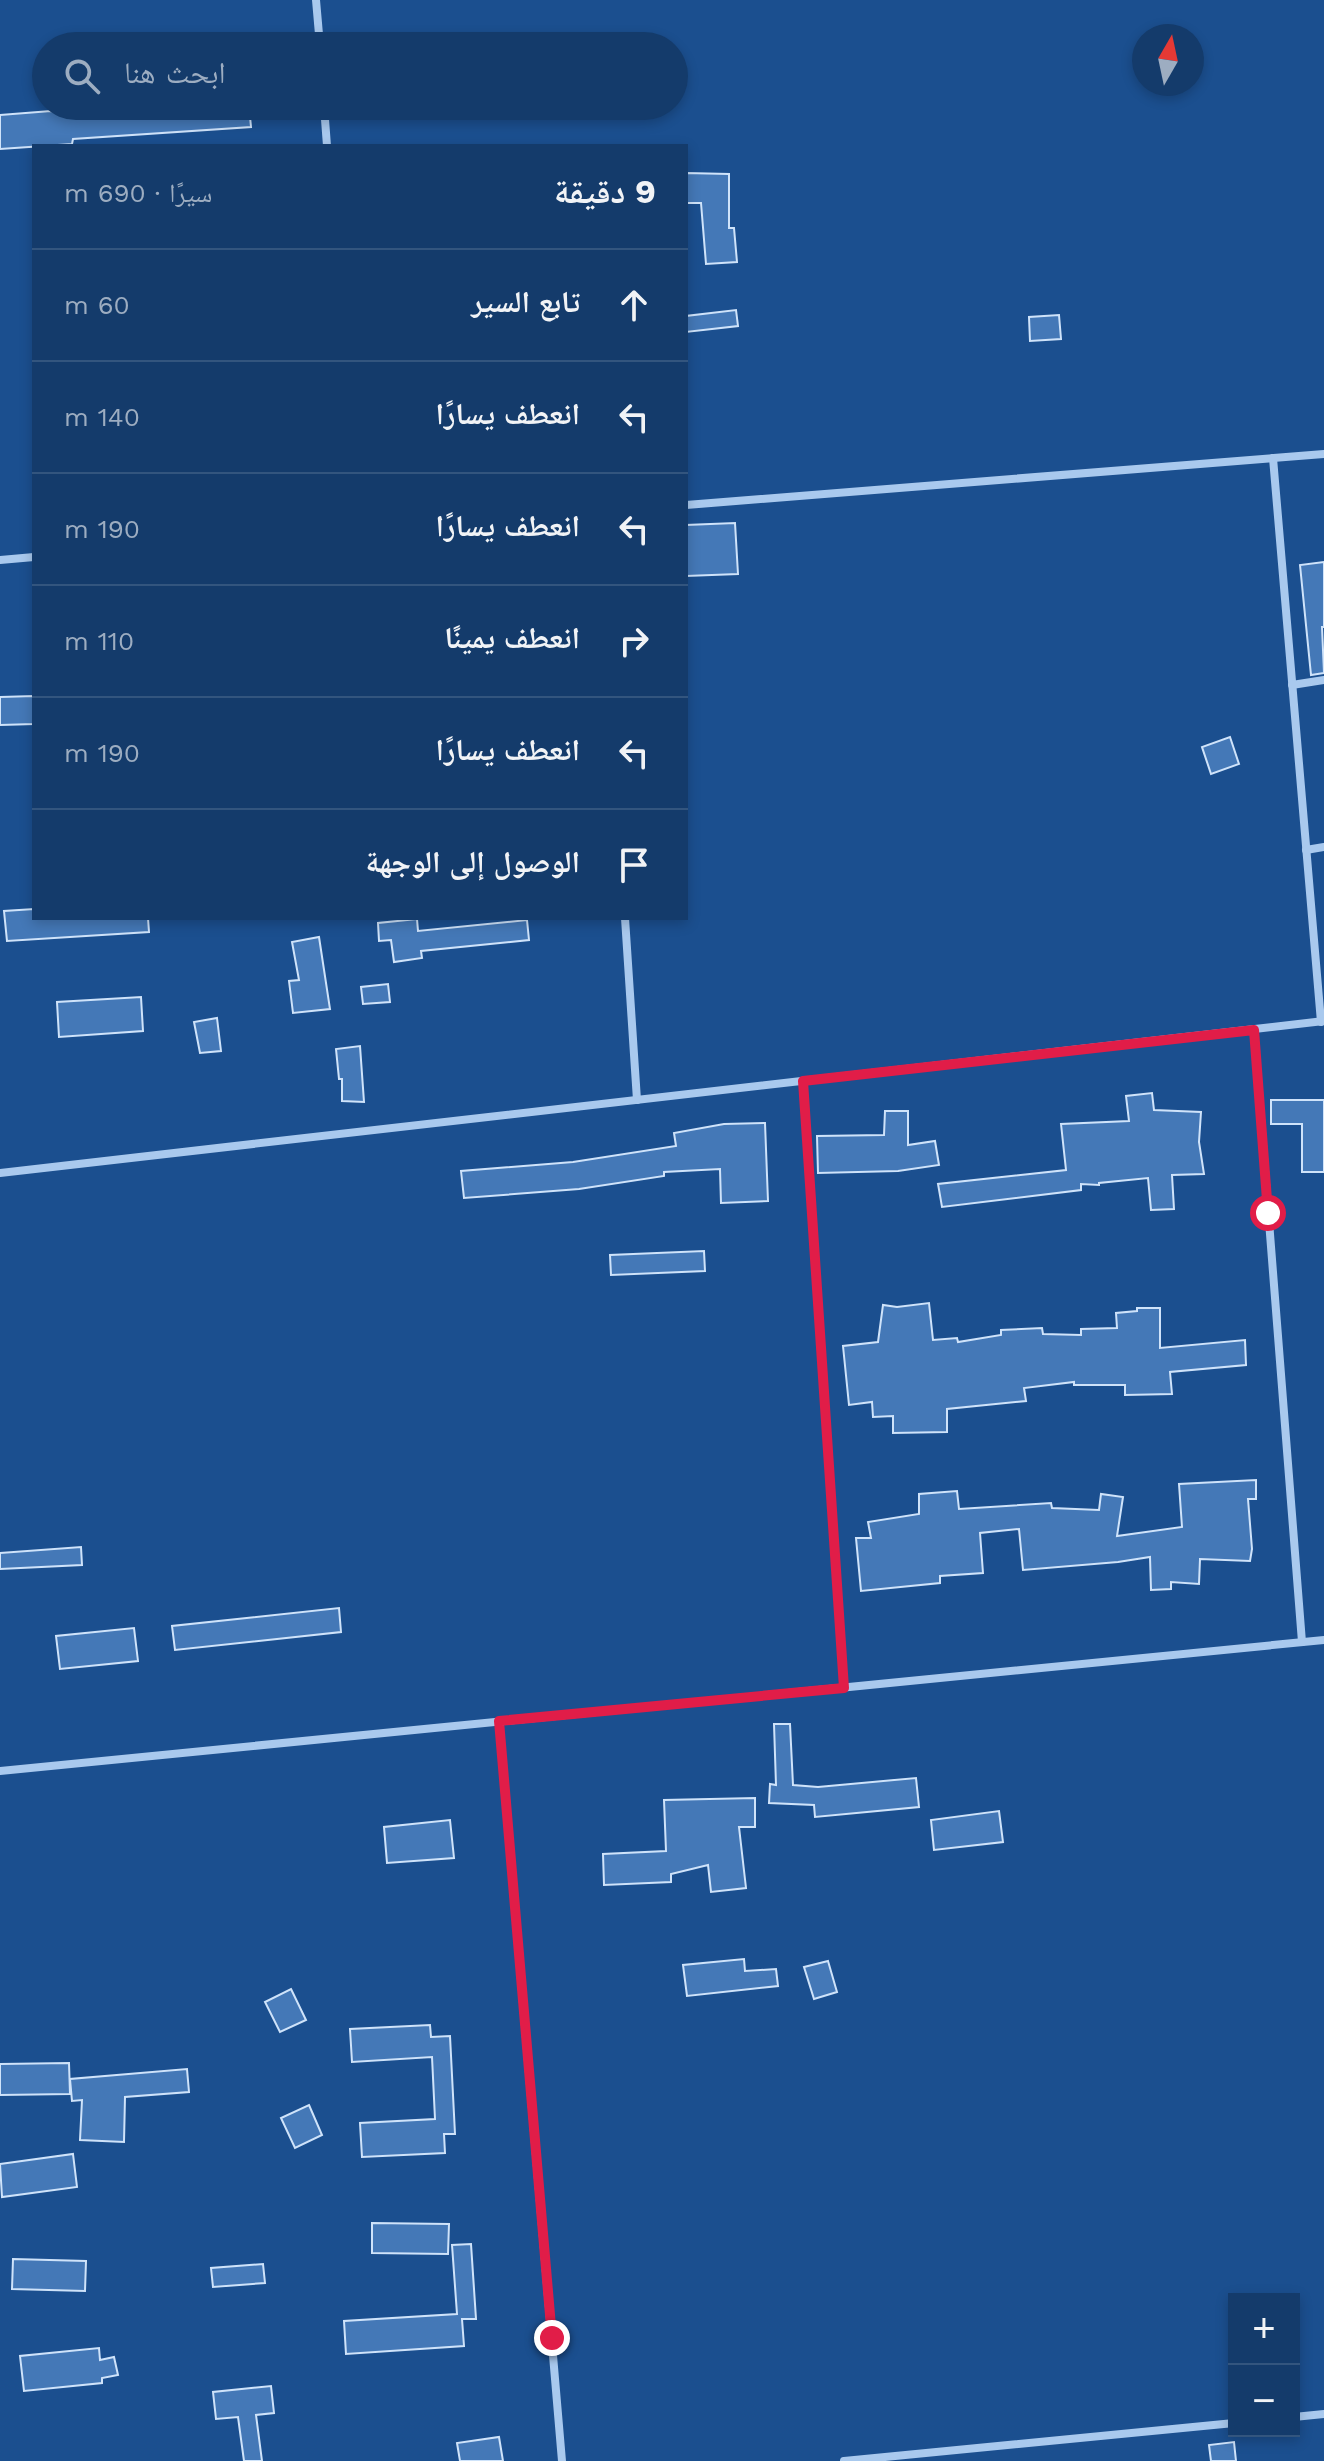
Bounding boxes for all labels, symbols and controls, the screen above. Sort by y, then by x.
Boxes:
north arrow [1132,24,1204,96]
search box [32,32,688,120]
icon: search [60,54,104,98]
text: ابحث هنا [124,55,226,90]
text: 9 دقيقة [554,171,656,211]
text: سيرًا · 690 m [64,178,212,208]
icon: ahead [612,283,656,327]
text: تابع السير [471,284,580,319]
text: 60 m [64,290,130,320]
icon: left [612,395,656,439]
text: انعطف يسارًا [435,396,580,431]
text: 140 m [64,402,140,432]
icon: left [612,507,656,551]
text: انعطف يسارًا [435,508,580,543]
text: 190 m [64,514,140,544]
icon: right [612,619,656,663]
text: انعطف يمينًا [444,620,580,655]
text: 110 m [64,626,134,656]
icon: left [612,731,656,775]
text: انعطف يسارًا [435,732,580,767]
text: 190 m [64,738,140,768]
icon: arrive [612,843,656,887]
text: الوصول إلى الوجهة [366,844,580,879]
route start [1250,1195,1286,1231]
map controls [1228,2293,1300,2437]
button: + [1228,2293,1300,2365]
route end [534,2320,570,2356]
button: − [1228,2365,1300,2437]

